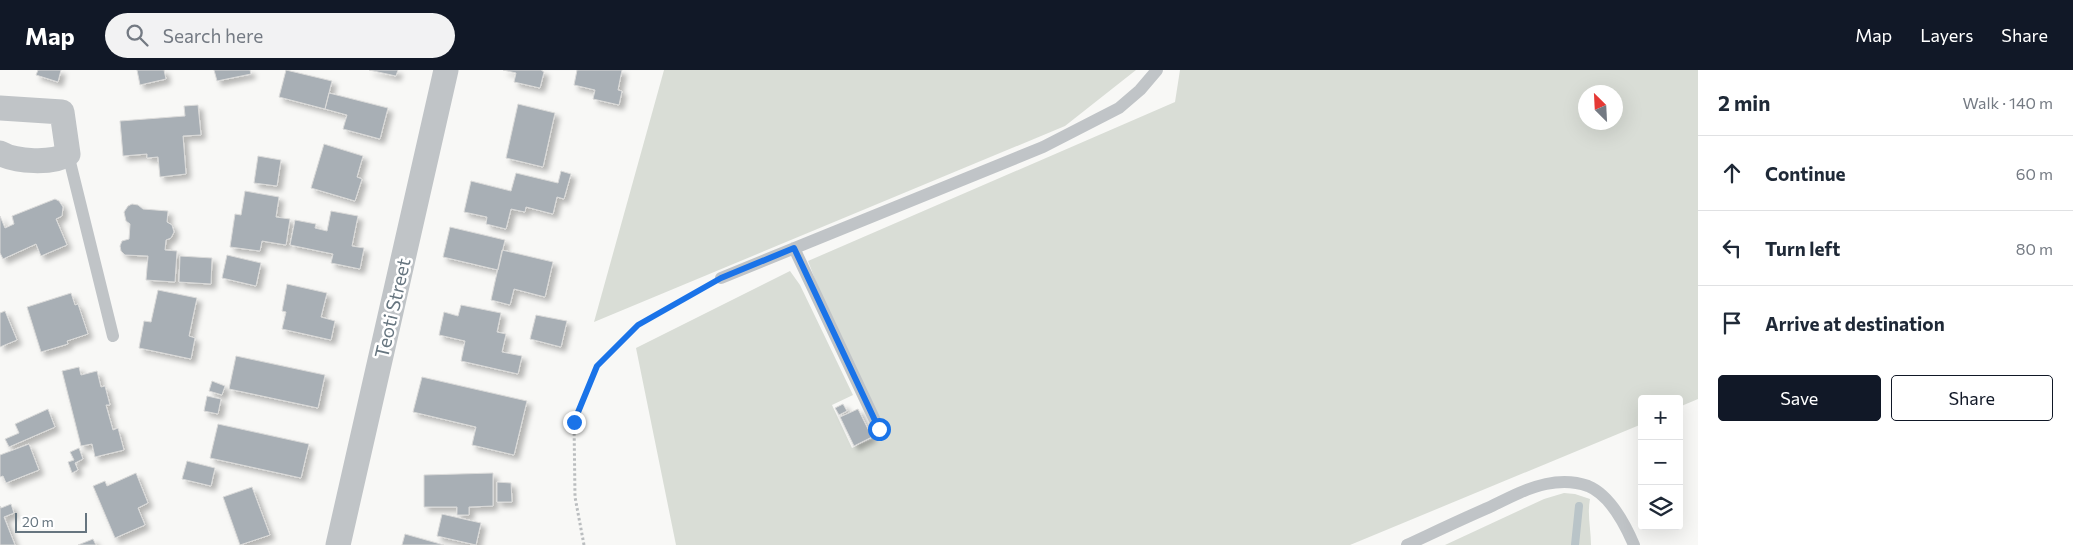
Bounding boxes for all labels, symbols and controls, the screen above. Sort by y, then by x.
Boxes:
search box [105,13,455,58]
text: Map [25,21,75,50]
icon: search [123,21,151,49]
text: Search here [163,24,263,47]
text: Map [1855,24,1892,46]
text: Layers [1920,24,1973,46]
text: Share [2001,24,2048,46]
north arrow [1578,85,1623,130]
text: 2 min [1718,90,1770,115]
text: Walk · 140 m [1963,93,2053,112]
icon: ahead [1718,159,1746,187]
text: Continue [1765,162,1845,185]
text: 60 m [2016,164,2053,183]
icon: left [1718,234,1746,262]
text: Turn left [1765,237,1840,260]
text: 80 m [2016,239,2053,258]
street label: Teoti Street [369,256,415,360]
icon: arrive [1718,309,1746,337]
text: Arrive at destination [1765,312,1945,335]
button: Save [1718,375,1881,421]
button: Share [1891,375,2053,421]
map controls [1638,395,1683,530]
button: + [1638,395,1683,440]
route end [563,411,586,434]
route start [868,418,891,441]
button: − [1638,440,1683,485]
button: layers [1638,485,1683,530]
scale bar [15,510,88,533]
text: 20 m [22,513,54,530]

